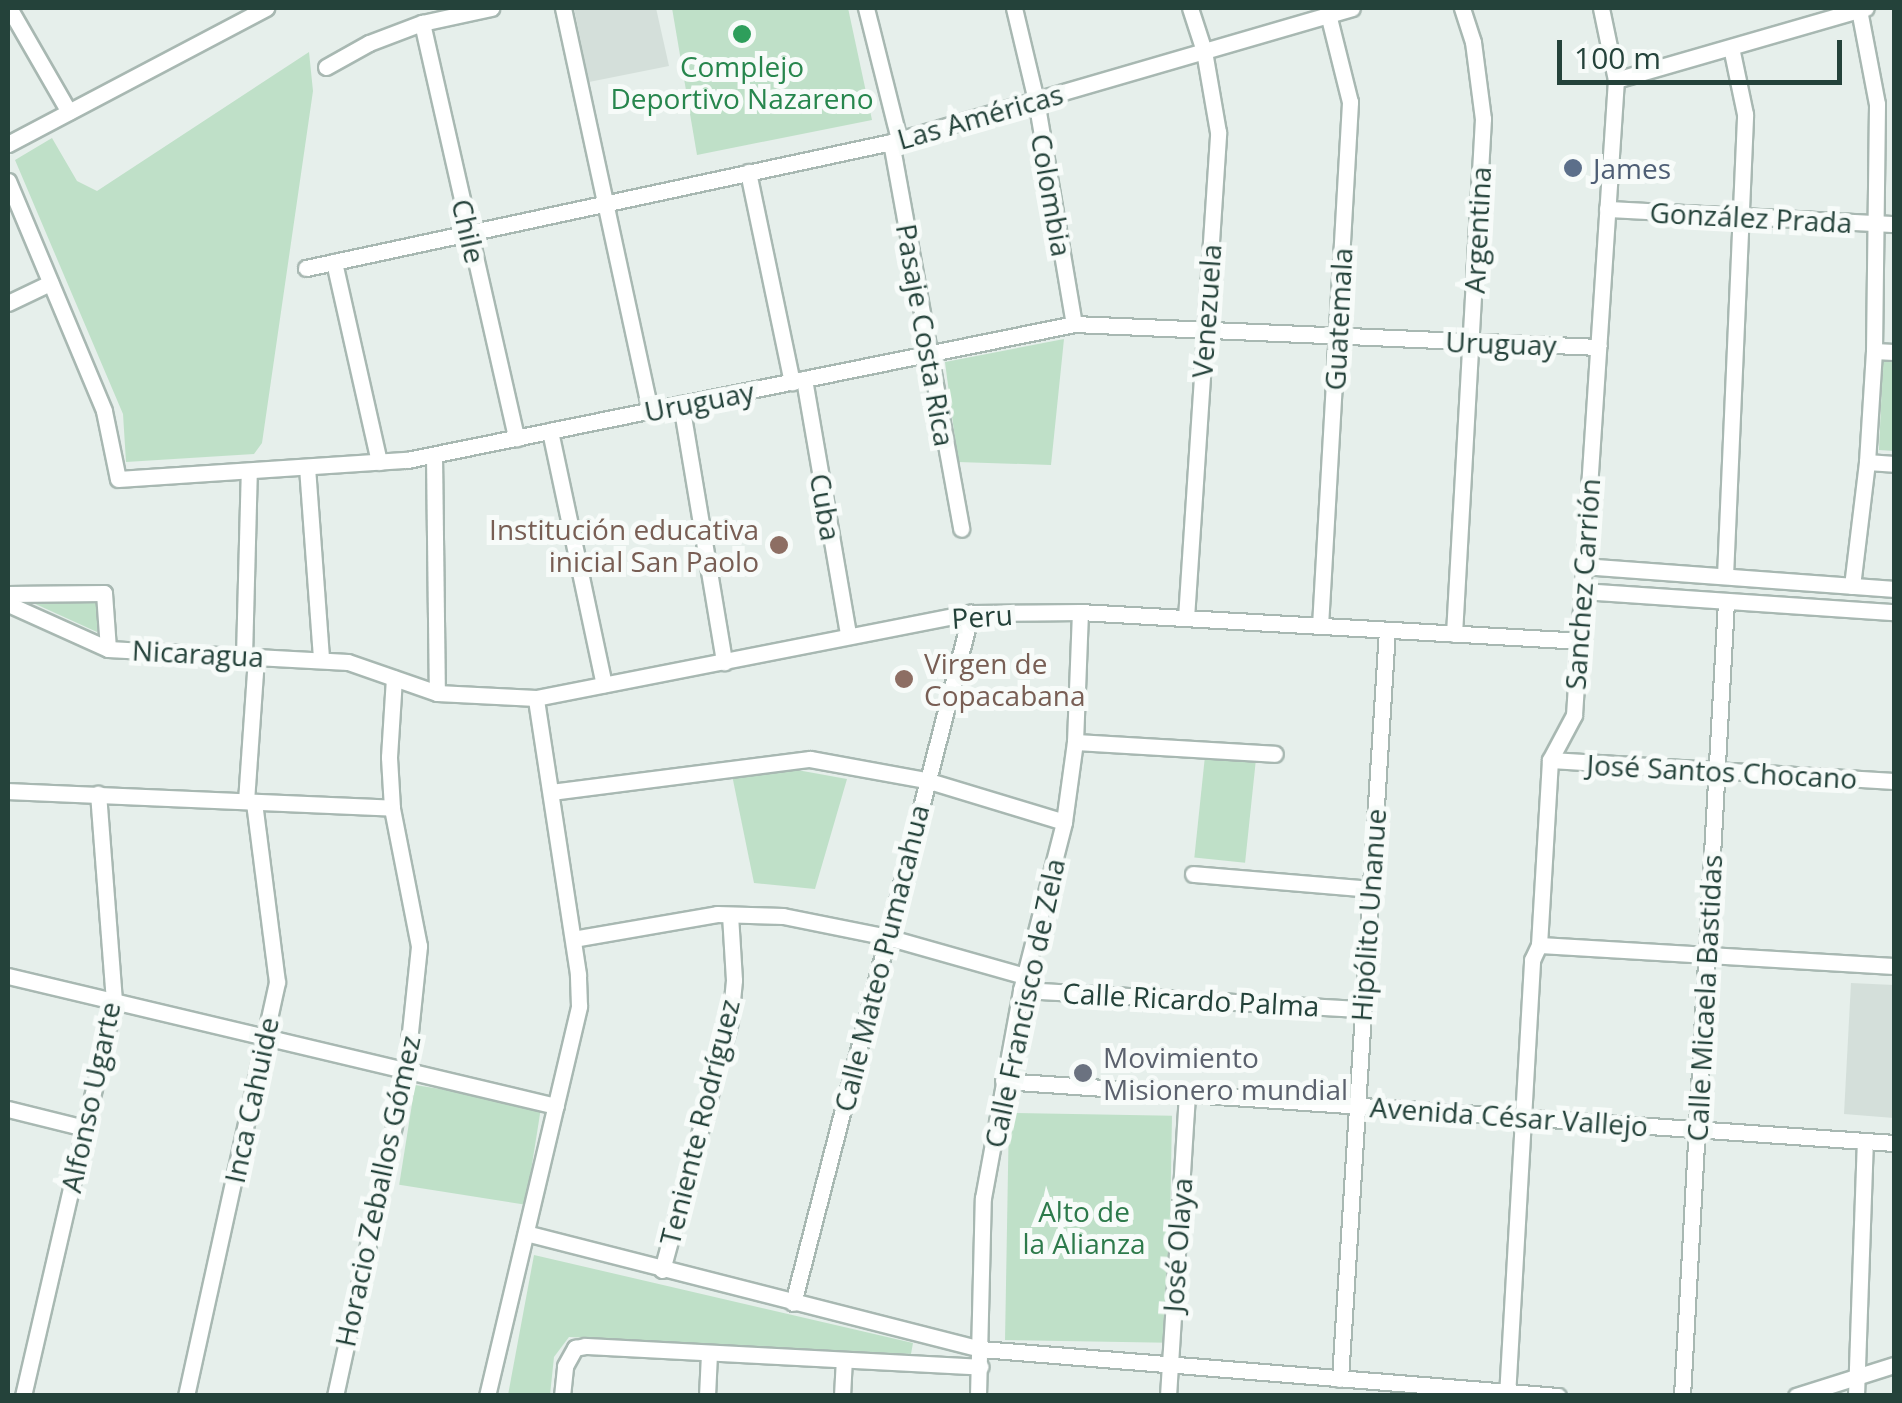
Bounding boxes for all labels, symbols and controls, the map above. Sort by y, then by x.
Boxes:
scale bar [1562,20,1847,82]
marker: Complejo Deportivo Nazareno [731,23,753,45]
text: 100 m [1574,37,1661,78]
place label: Complejo Deportivo Nazareno [610,49,874,115]
street label: Las Américas [893,76,1067,156]
street label: Colombia [1025,131,1079,259]
place label: James [1593,151,1671,185]
marker: James [1562,157,1584,179]
street label: Argentina [1457,166,1497,294]
street label: González Prada [1649,195,1853,239]
street label: Chile [445,196,493,266]
street label: Pasaje Costa Rica [890,221,962,449]
street label: Venezuela [1185,243,1227,379]
street label: Guatemala [1317,247,1359,391]
street label: Uruguay [1445,324,1557,362]
street label: Uruguay [641,374,757,428]
street label: Cuba [804,471,848,543]
street label: Sanchez Carrión [1558,477,1606,691]
place label: Institución educativa inicial San Paolo [489,512,759,578]
marker: Institución educativa inicial San Paolo [768,534,790,556]
street label: Peru [950,597,1014,635]
street label: Nicaragua [131,633,265,673]
place label: Virgen de Copacabana [924,646,1086,712]
marker: Virgen de Copacabana [893,668,915,690]
street label: José Santos Chocano [1586,747,1858,795]
street label: Calle Mateo Pumacahua [827,801,935,1115]
street label: Hipólito Unanue [1344,808,1392,1022]
street label: Calle Micaela Bastidas [1680,854,1728,1142]
street label: Calle Francisco de Zela [977,855,1071,1151]
street label: Calle Ricardo Palma [1062,975,1320,1023]
street label: Teniente Rodríguez [652,996,746,1248]
street label: Alfonso Ugarte [53,999,127,1195]
street label: Inca Cahuide [217,1014,285,1186]
street label: Horacio Zeballos Gómez [328,1032,426,1350]
place label: Movimiento Misionero mundial [1103,1040,1348,1106]
marker: Movimiento Misionero mundial [1072,1062,1094,1084]
street label: Avenida César Vallejo [1369,1090,1649,1142]
street label: José Olaya [1156,1177,1198,1313]
park label: Alto de la Alianza [1022,1194,1146,1260]

